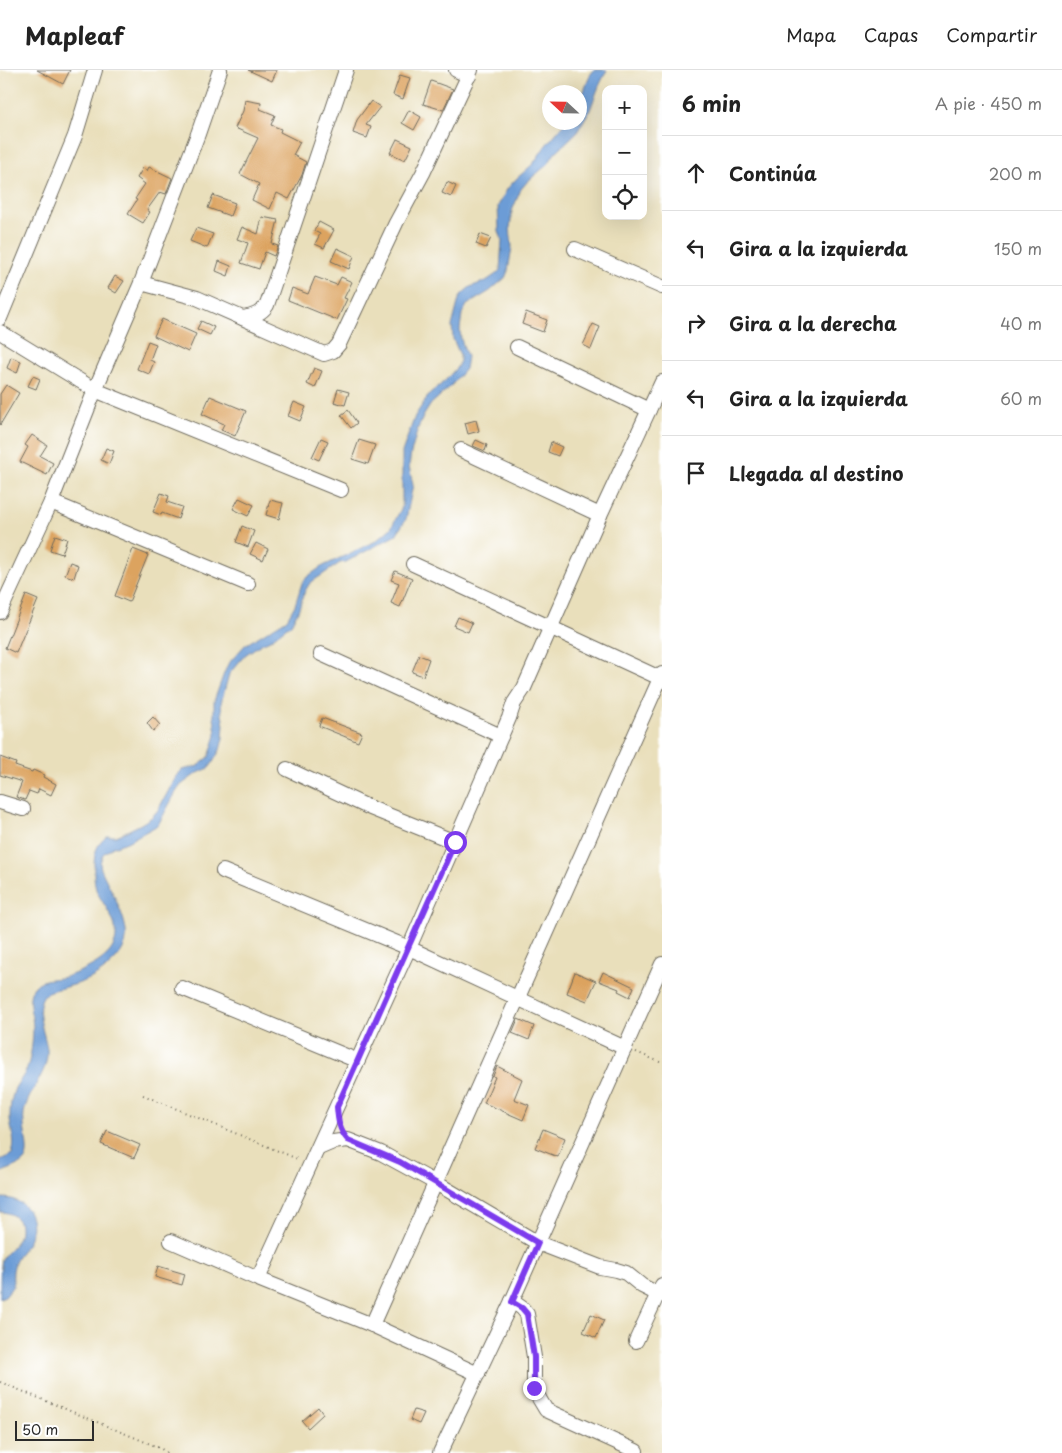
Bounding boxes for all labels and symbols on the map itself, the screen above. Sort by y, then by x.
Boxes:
north arrow [542,85,587,130]
route start [444,831,467,854]
route end [523,1377,546,1400]
scale bar [15,1418,94,1441]

